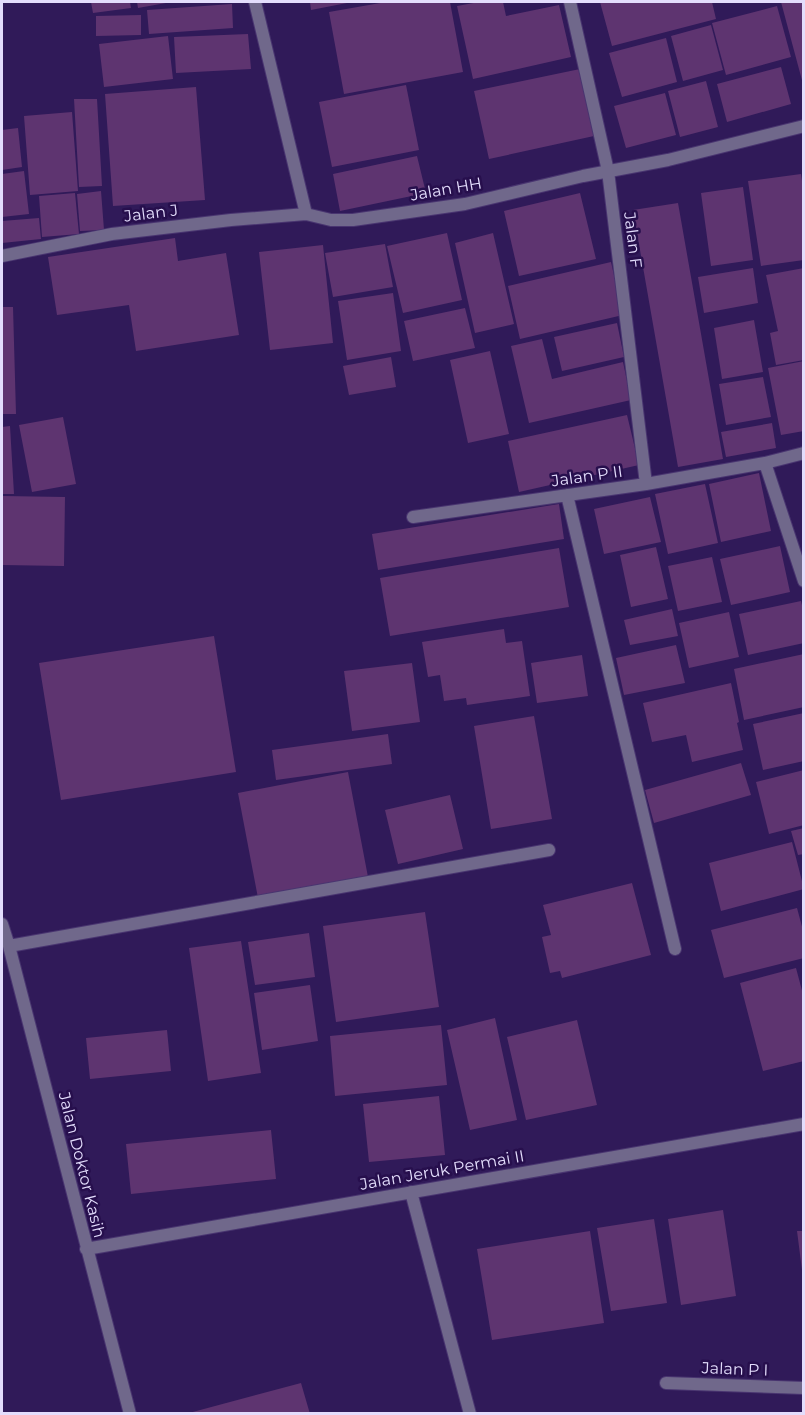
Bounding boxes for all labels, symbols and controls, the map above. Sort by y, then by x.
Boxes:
street label: Jalan HH [408,173,483,205]
street label: Jalan J [122,200,179,226]
street label: Jalan F [620,210,646,269]
street label: Jalan P II [549,462,624,491]
street label: Jalan Doktor Kasih [54,1089,109,1240]
street label: Jalan Jeruk Permai II [357,1146,526,1194]
street label: Jalan P I [700,1358,769,1380]

